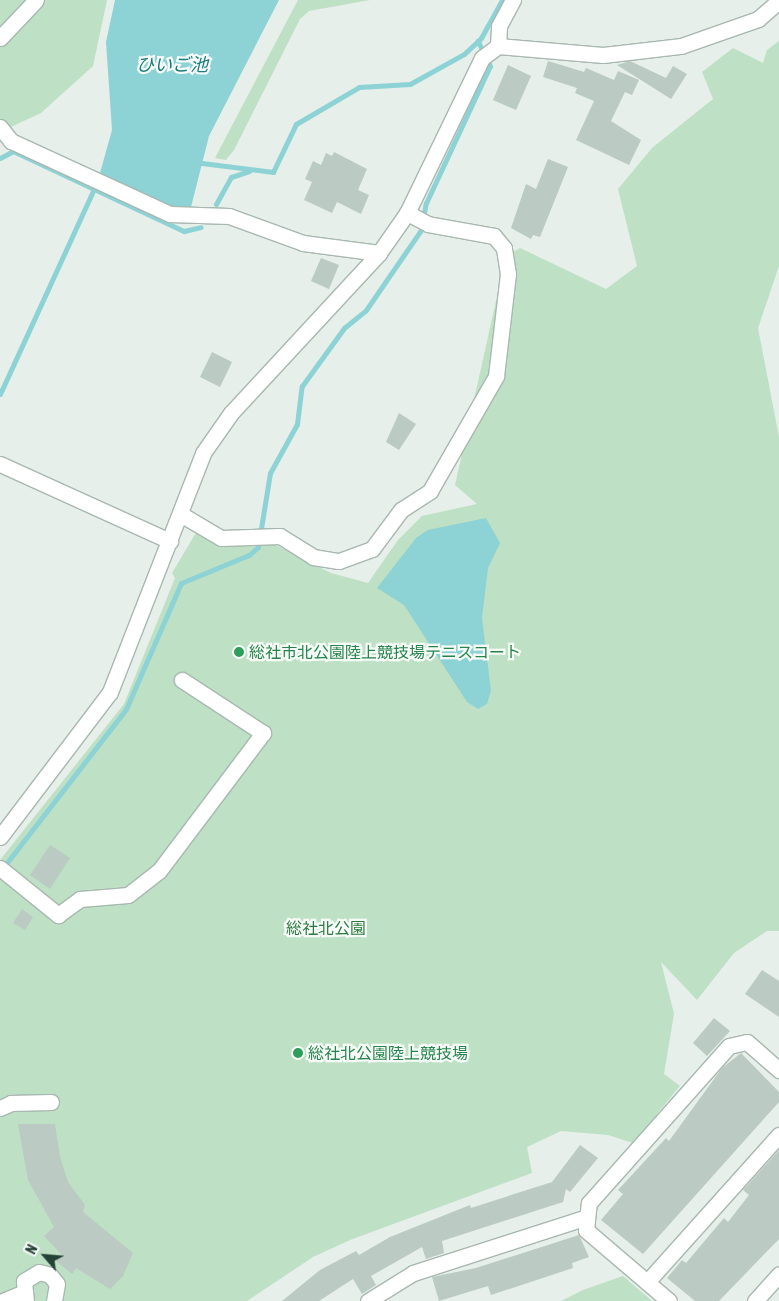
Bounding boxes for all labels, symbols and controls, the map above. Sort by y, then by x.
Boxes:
water label: ひいご池 [136,54,208,76]
place label: 総社市北公園陸上競技場テニスコート [249,642,521,662]
marker: 総社市北公園陸上競技場テニスコート [233,646,245,658]
park label: 総社北公園 [286,918,366,938]
place label: 総社北公園陸上競技場 [308,1043,468,1063]
marker: 総社北公園陸上競技場 [292,1047,304,1059]
north arrow [20,1231,70,1281]
text: N [23,1242,41,1257]

